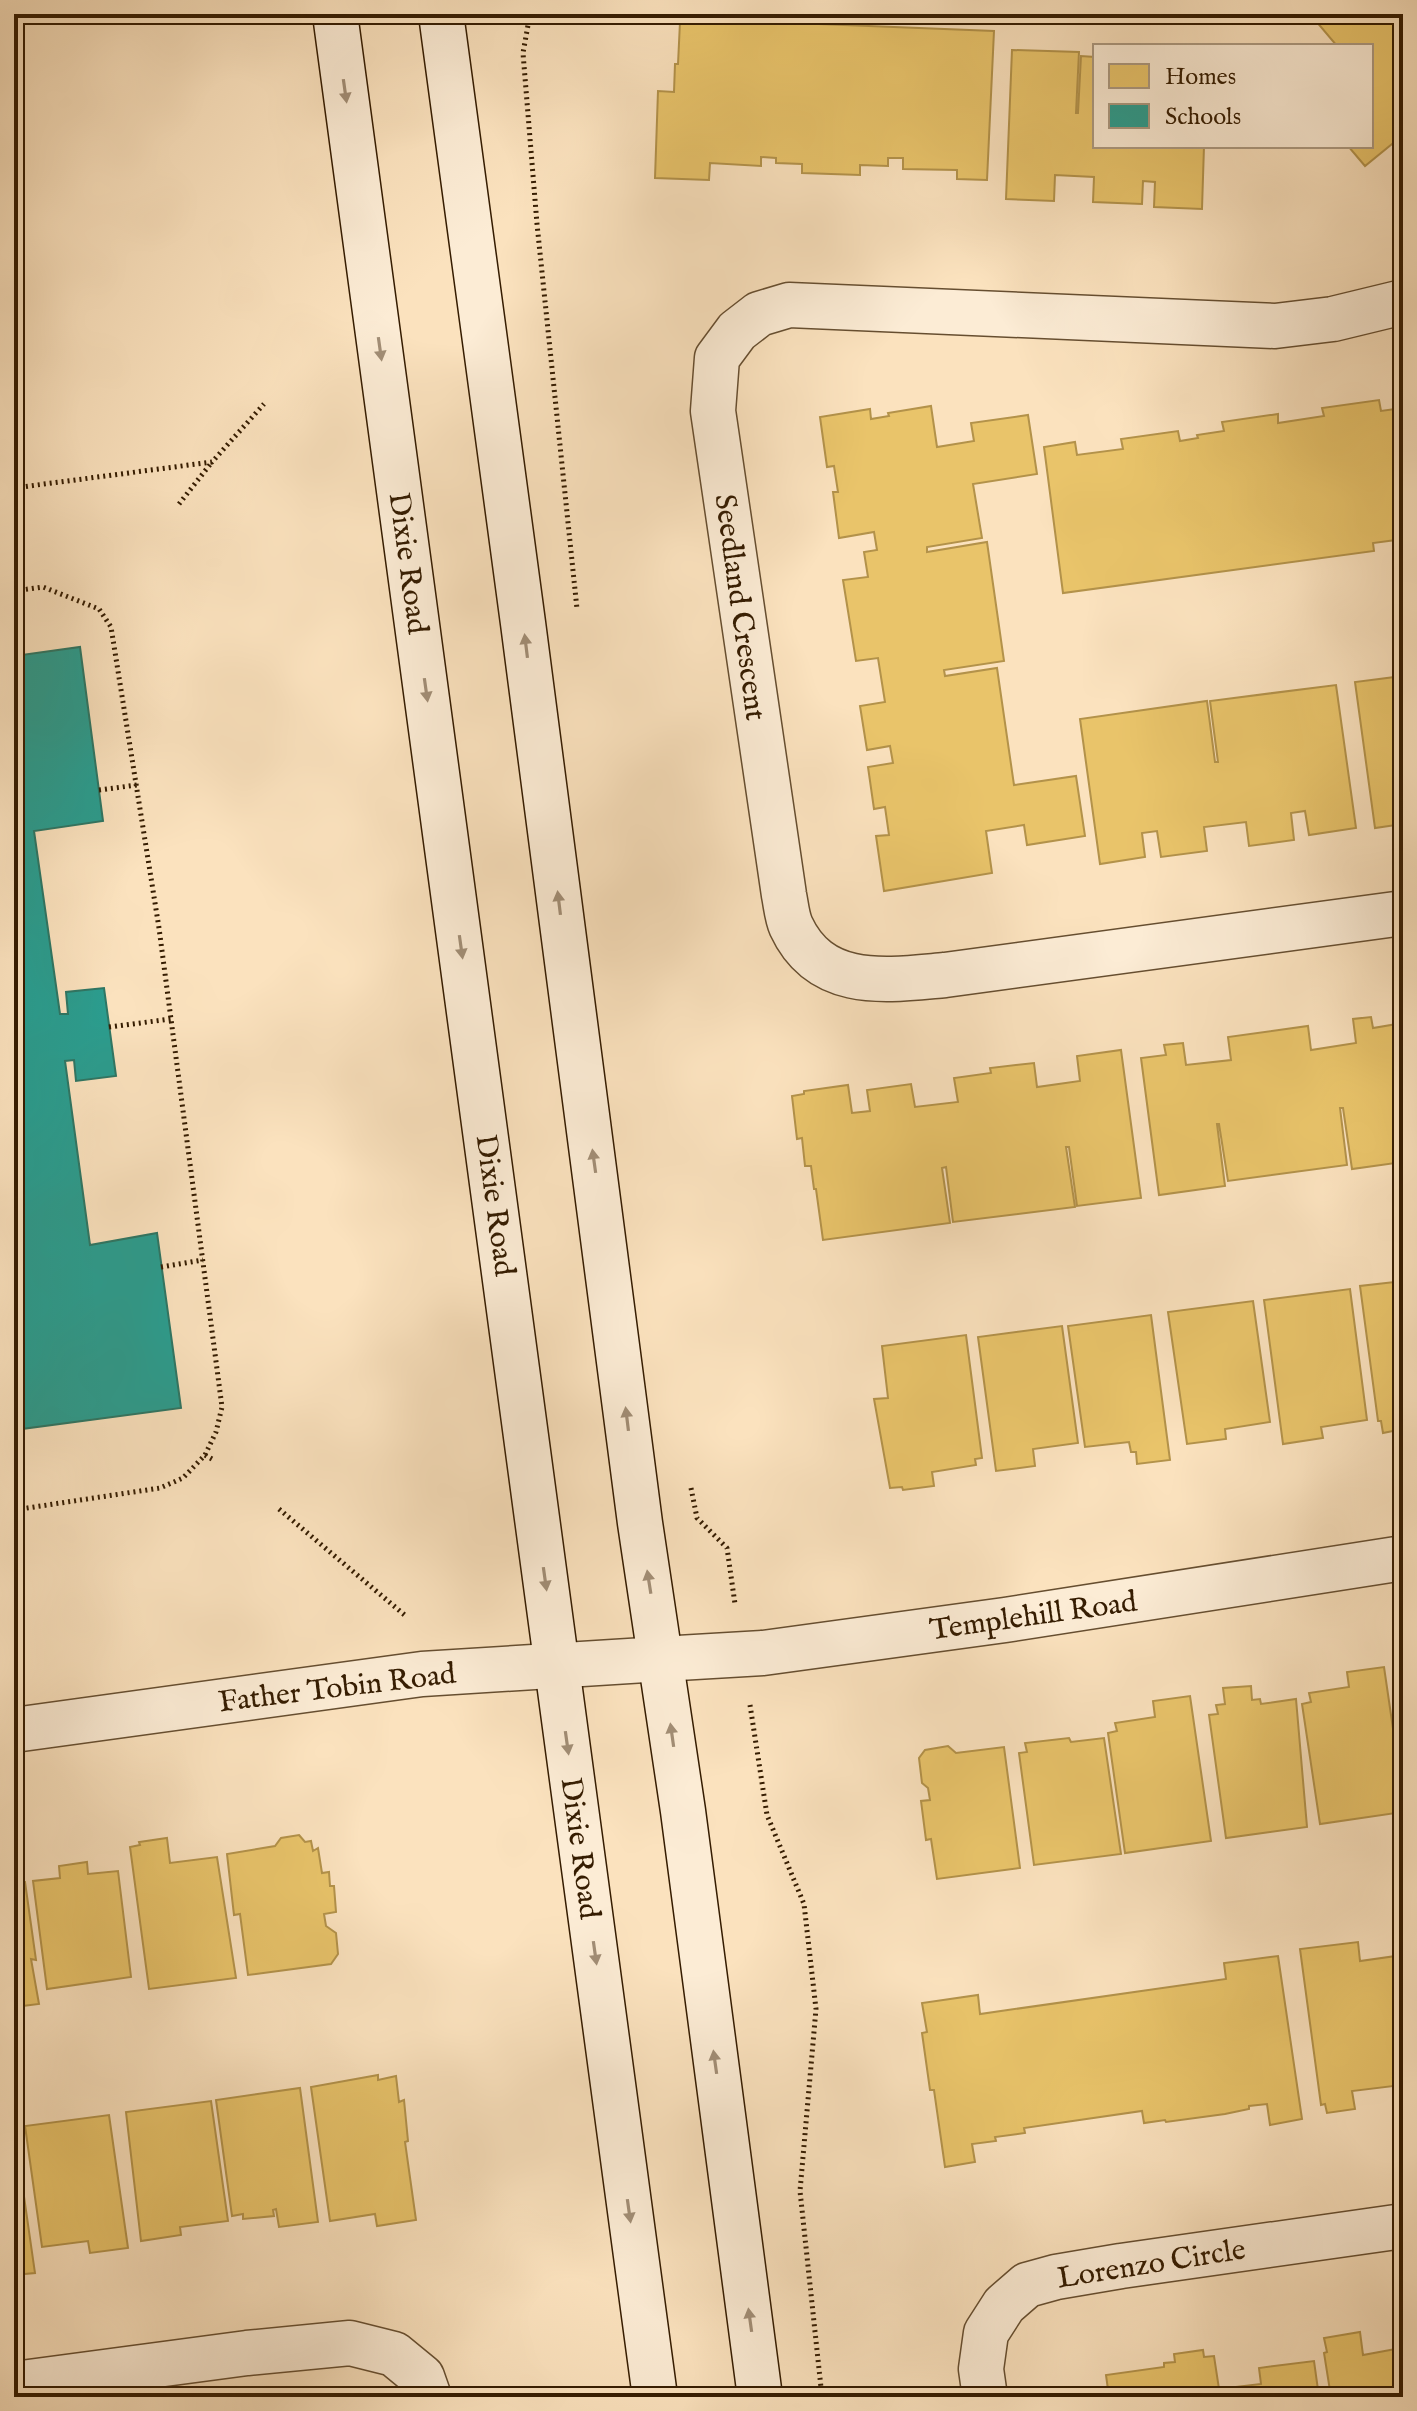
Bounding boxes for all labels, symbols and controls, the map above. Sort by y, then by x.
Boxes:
legend [1093,44,1373,148]
text: Homes [1165,62,1236,93]
one-way arrow [339,79,352,104]
text: Schools [1165,102,1241,133]
one-way arrow [374,337,387,362]
street label: Dixie Road [378,490,436,638]
street label: Seedland Crescent [704,492,774,723]
one-way arrow [519,633,532,658]
one-way arrow [420,678,433,703]
one-way arrow [553,891,566,916]
one-way arrow [455,935,468,960]
street label: Dixie Road [465,1132,523,1280]
one-way arrow [587,1148,600,1173]
one-way arrow [620,1406,633,1431]
one-way arrow [539,1567,552,1592]
one-way arrow [642,1569,655,1594]
street label: Templehill Road [927,1583,1140,1650]
street label: Father Tobin Road [216,1655,459,1722]
one-way arrow [665,1722,678,1747]
one-way arrow [561,1731,574,1756]
street label: Dixie Road [550,1775,608,1923]
one-way arrow [589,1941,602,1966]
one-way arrow [709,2049,722,2074]
one-way arrow [623,2199,636,2224]
street label: Lorenzo Circle [1054,2231,1248,2299]
one-way arrow [743,2307,756,2332]

